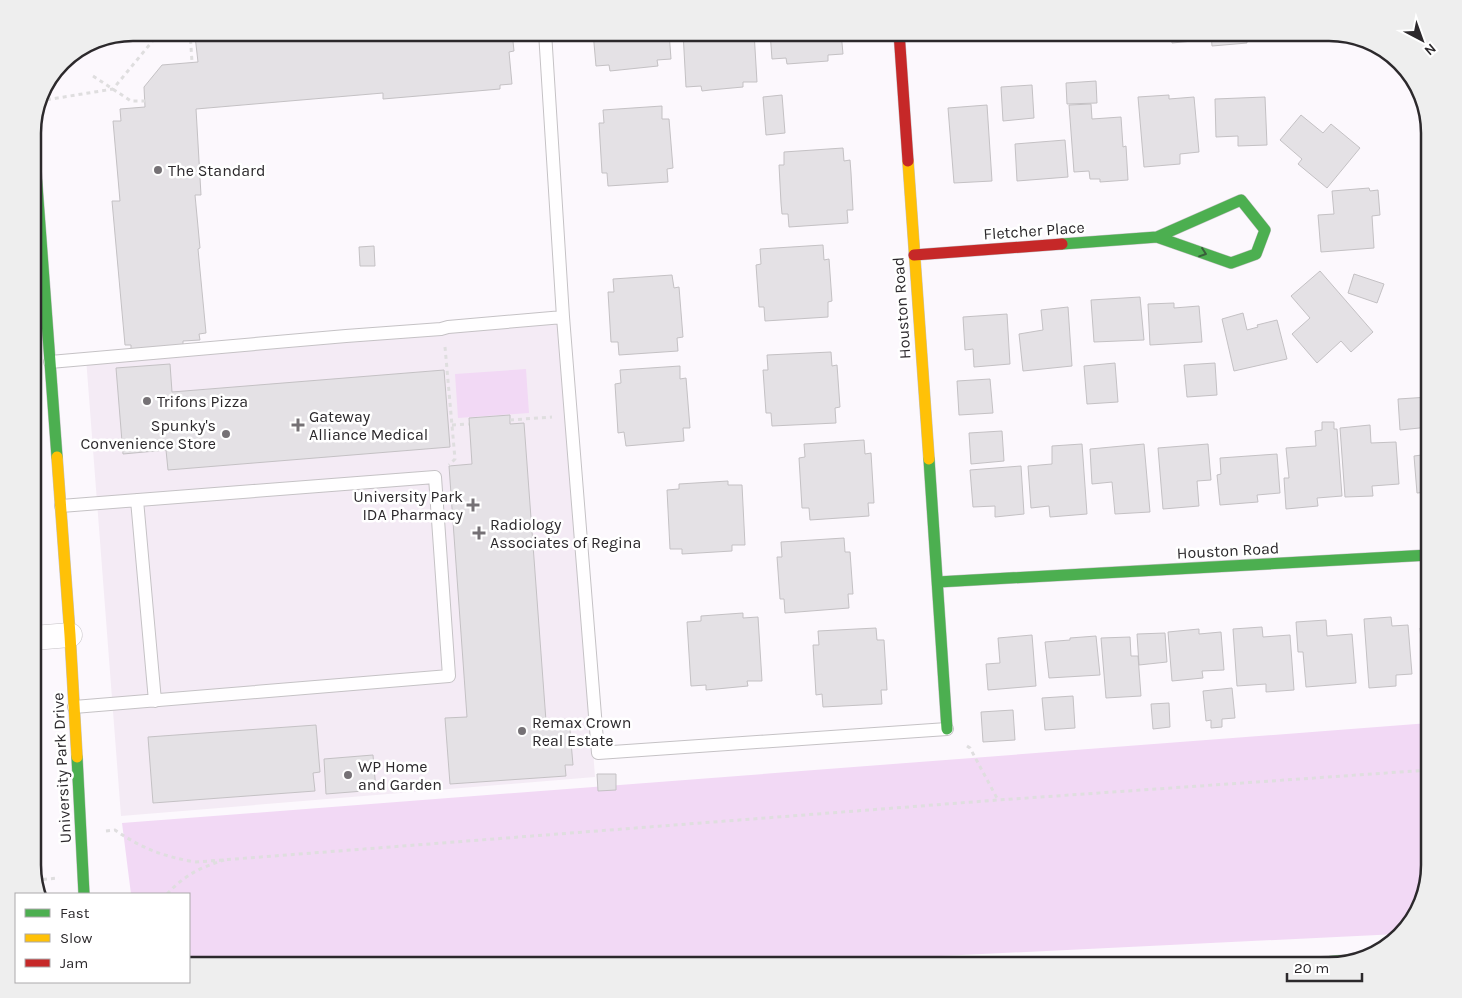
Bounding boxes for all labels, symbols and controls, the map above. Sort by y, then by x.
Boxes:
north arrow [1397,15,1447,65]
text: N [1421,40,1440,59]
place label: The Standard [168,161,265,180]
marker: The Standard [152,164,164,176]
street label: Fletcher Place [983,217,1085,244]
one-way arrow [1198,247,1206,257]
street label: Houston Road [888,256,915,360]
place label: Trifons Pizza [157,392,248,411]
marker: Trifons Pizza [141,395,153,407]
place label: Gateway Alliance Medical [309,407,428,444]
place label: Spunky's Convenience Store [81,416,216,453]
marker: Gateway Alliance Medical [291,418,305,432]
marker: Spunky's Convenience Store [220,428,232,440]
place label: University Park IDA Pharmacy [353,487,464,524]
marker: University Park IDA Pharmacy [467,499,479,511]
place label: Radiology Associates of Regina [490,515,641,552]
marker: Radiology Associates of Regina [472,526,486,540]
street label: Houston Road [1176,538,1280,563]
street label: University Park Drive [48,692,75,844]
place label: Remax Crown Real Estate [532,713,631,750]
marker: Remax Crown Real Estate [516,725,528,737]
place label: WP Home and Garden [358,757,442,794]
marker: WP Home and Garden [342,769,354,781]
legend [15,893,190,983]
text: Fast [60,904,90,922]
text: Slow [60,929,92,947]
scale bar [1287,950,1362,982]
text: Jam [60,954,88,972]
text: 20 m [1294,959,1329,977]

